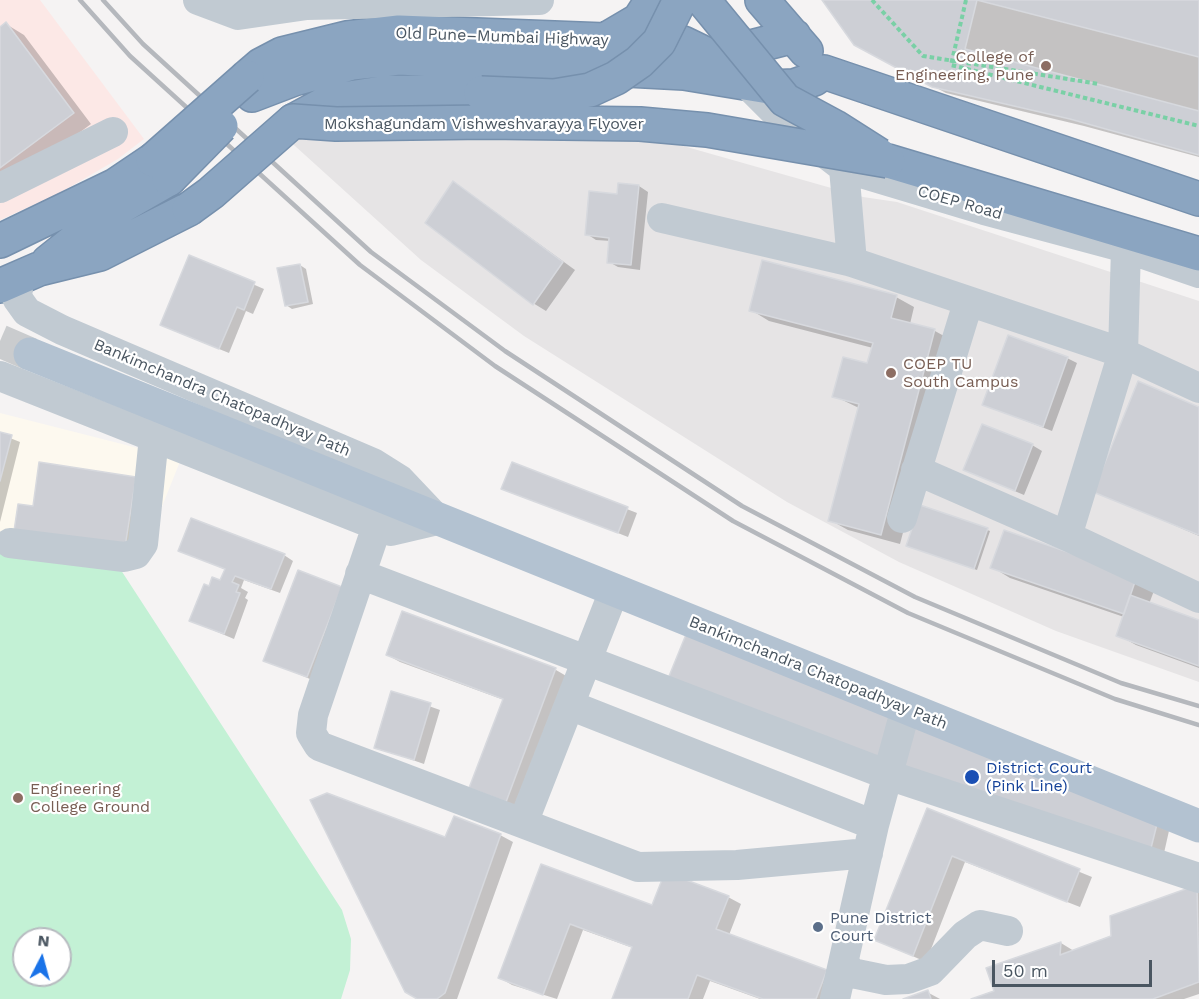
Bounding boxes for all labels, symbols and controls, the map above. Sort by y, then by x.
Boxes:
street label: Old Pune–Mumbai Highway [395,24,609,50]
place label: College of Engineering, Pune [895,47,1034,85]
marker: College of Engineering, Pune [1039,59,1053,73]
street label: Mokshagundam Vishweshvarayya Flyover [324,114,644,134]
street label: COEP Road [915,182,1005,224]
street label: Bankimchandra Chatopadhyay Path [91,335,353,461]
place label: COEP TU South Campus [903,354,1018,392]
marker: COEP TU South Campus [884,366,898,380]
street label: Bankimchandra Chatopadhyay Path [686,612,950,734]
place label: District Court (Pink Line) [986,758,1092,796]
marker: District Court (Pink Line) [963,768,981,786]
place label: Engineering College Ground [30,779,150,817]
marker: Engineering College Ground [11,791,25,805]
place label: Pune District Court [830,908,932,946]
marker: Pune District Court [811,920,825,934]
north arrow [12,927,72,987]
text: N [37,931,51,951]
scale bar [995,948,1156,986]
text: 50 m [1003,960,1048,981]

